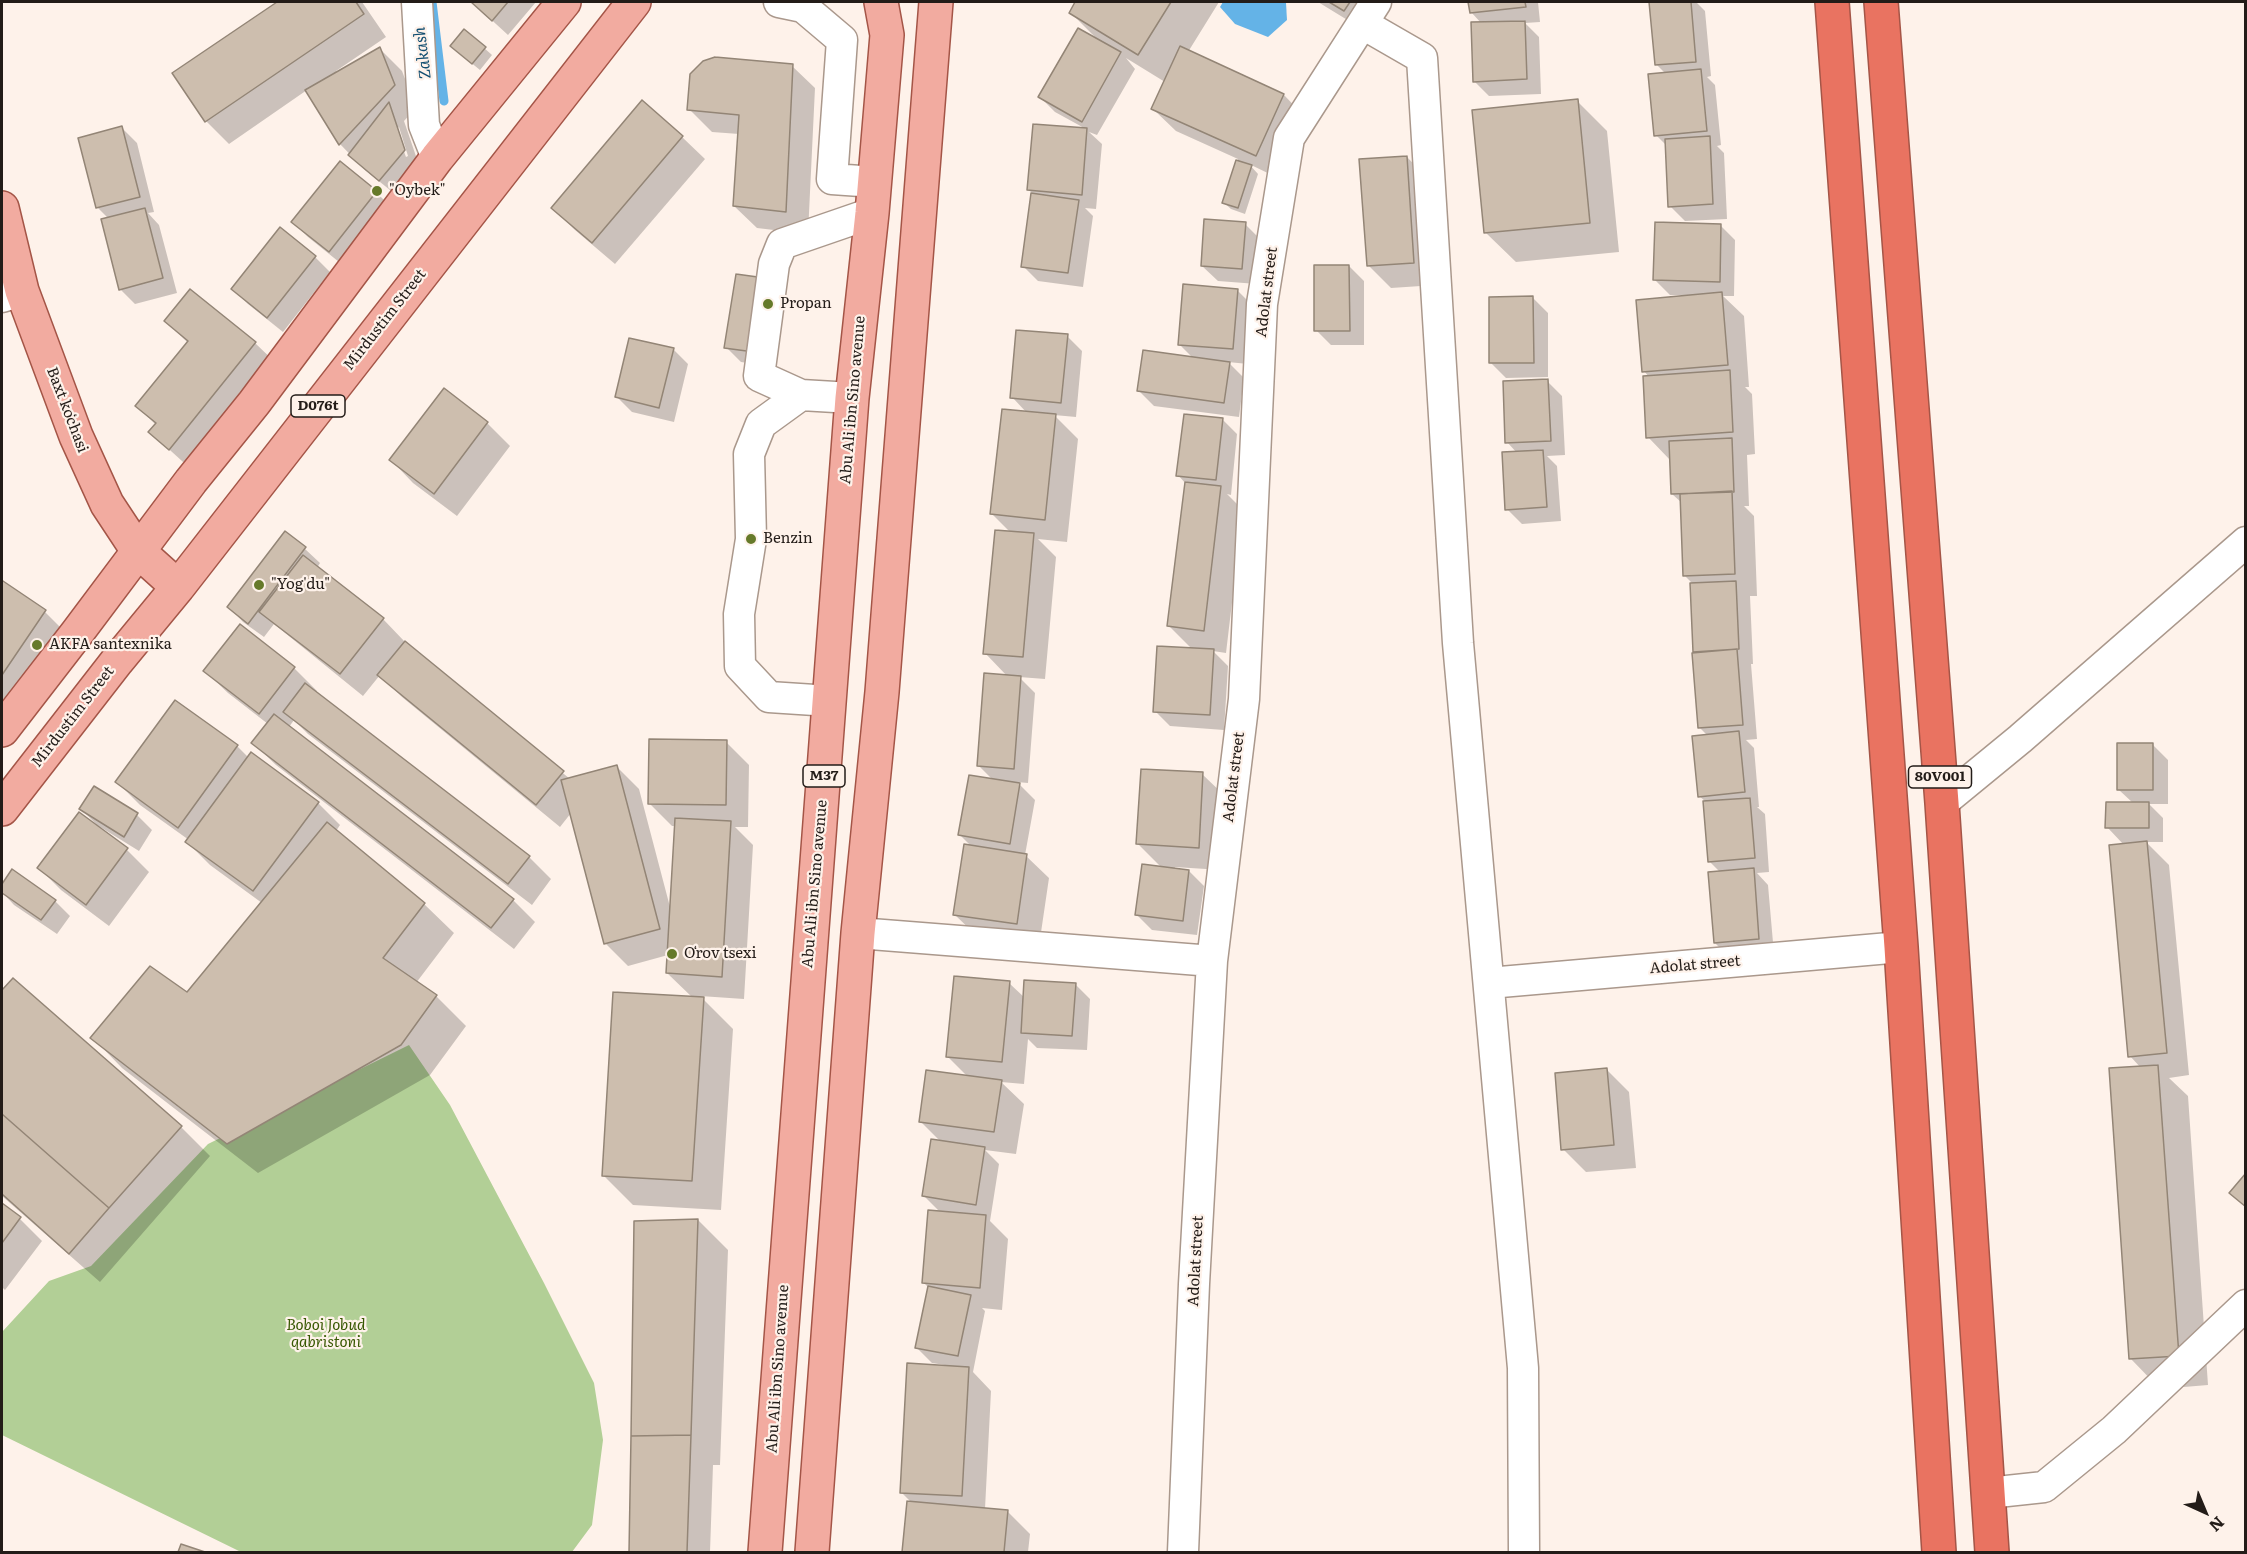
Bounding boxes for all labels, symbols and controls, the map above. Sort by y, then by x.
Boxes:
water label: Zakash [410,26,436,80]
place label: "Oybek" [389,182,446,200]
marker: "Oybek" [370,184,384,198]
street label: Adolat street [1253,246,1281,338]
street label: Mirdustim Street [340,266,430,374]
place label: Propan [780,295,832,313]
marker: Propan [761,297,775,311]
street label: Abu Ali ibn Sino avenue [837,315,869,485]
street label: Baxt koʻchasi [42,365,92,455]
road number: D076t [291,395,345,417]
place label: Benzin [763,530,813,548]
marker: Benzin [744,532,758,546]
place label: "Yog'du" [271,576,330,594]
marker: "Yog'du" [252,578,266,592]
place label: AKFA santexnika [49,636,172,654]
marker: AKFA santexnika [30,638,44,652]
street label: Mirdustim Street [28,663,118,771]
street label: Adolat street [1220,731,1248,823]
road number: M37 [803,765,845,787]
road number: 80V001 [1908,766,1972,788]
street label: Abu Ali ibn Sino avenue [799,799,831,969]
place label: Oʻrov tsexi [684,945,757,963]
marker: Oʻrov tsexi [665,947,679,961]
street label: Adolat street [1649,952,1741,978]
street label: Adolat street [1185,1215,1207,1307]
street label: Abu Ali ibn Sino avenue [763,1284,793,1454]
park label: Boboi Jobud qabristoni [286,1317,366,1352]
north arrow [2175,1482,2235,1542]
text: N [2204,1512,2231,1538]

